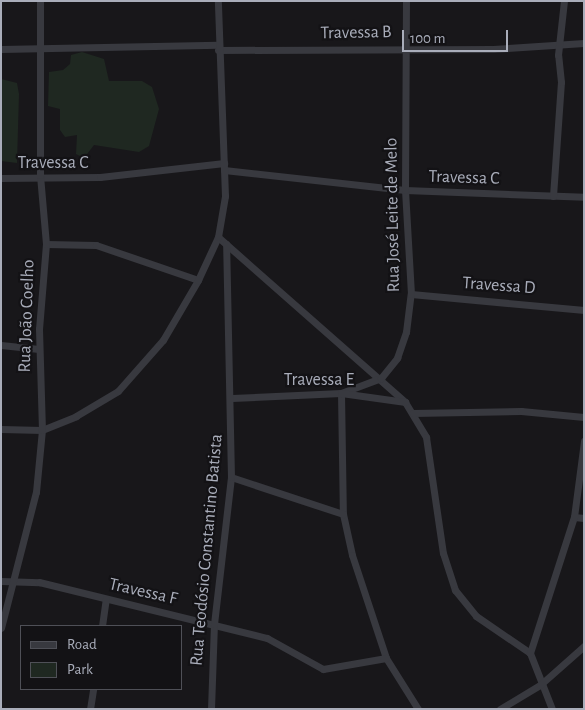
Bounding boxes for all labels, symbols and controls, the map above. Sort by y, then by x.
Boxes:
scale bar [405,20,511,52]
street label: Travessa B [320,22,392,44]
text: 100 m [410,31,445,46]
street label: Rua José Leite de Melo [381,137,405,293]
street label: Travessa C [17,152,89,174]
street label: Travessa C [428,166,500,190]
street label: Rua João Coelho [14,259,40,373]
street label: Travessa D [462,273,536,299]
street label: Travessa E [284,369,354,391]
street label: Rua Teodósio Constantino Batista [186,433,228,667]
street label: Travessa F [107,574,179,610]
legend [20,625,182,690]
text: Road [67,637,97,652]
text: Park [67,662,93,677]

